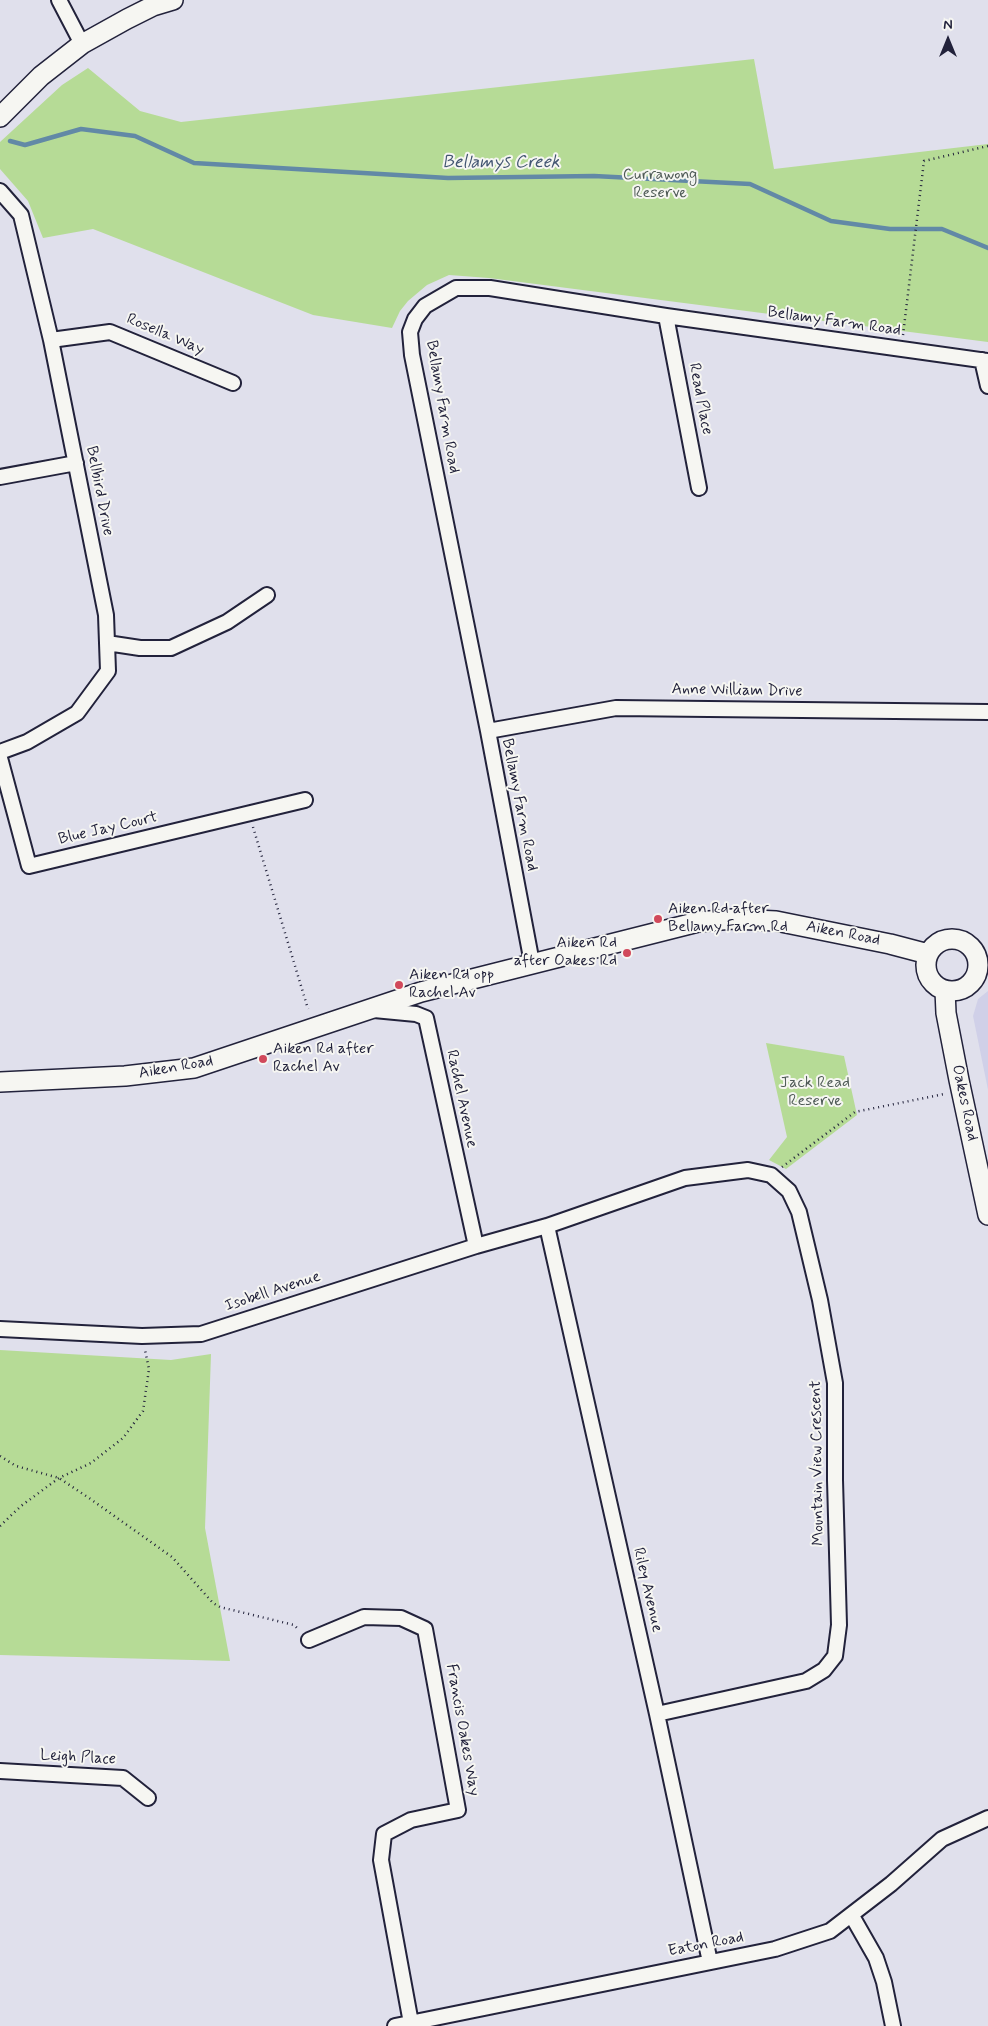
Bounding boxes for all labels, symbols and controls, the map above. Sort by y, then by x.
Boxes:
north arrow [923,15,973,65]
text: N [943,16,953,34]
water label: Bellamys Creek [442,152,560,174]
park label: Currawong Reserve [623,166,697,204]
street label: Bellamy Farm Road [766,303,902,341]
street label: Rosella Way [123,310,207,360]
street label: Bellamy Farm Road [421,339,463,475]
street label: Read Place [684,362,716,436]
street label: Bellbird Drive [81,444,117,538]
street label: Anne William Drive [671,680,803,702]
street label: Bellamy Farm Road [497,737,541,873]
street label: Blue Jay Court [57,808,159,850]
place label: Aiken Rd after Bellamy Farm Rd [668,900,788,938]
marker: Aiken Rd after Bellamy Farm Rd [652,913,664,925]
street label: Aiken Road [804,917,882,951]
place label: Aiken Rd after Oakes Rd [514,934,617,972]
marker: Aiken Rd after Oakes Rd [621,947,633,959]
place label: Aiken Rd opp Rachel Av [409,966,494,1004]
marker: Aiken Rd opp Rachel Av [393,979,405,991]
place label: Aiken Rd after Rachel Av [273,1040,374,1078]
street label: Rachel Avenue [441,1048,481,1150]
street label: Aiken Road [137,1052,215,1084]
marker: Aiken Rd after Rachel Av [257,1053,269,1065]
street label: Oakes Road [947,1063,981,1143]
park label: Jack Read Reserve [780,1074,850,1112]
street label: Isobell Avenue [223,1268,323,1316]
street label: Mountain View Crescent [807,1380,829,1546]
street label: Riley Avenue [628,1546,666,1634]
street label: Francis Oakes Way [441,1662,483,1798]
street label: Leigh Place [40,1746,116,1770]
street label: Eaton Road [667,1928,745,1962]

